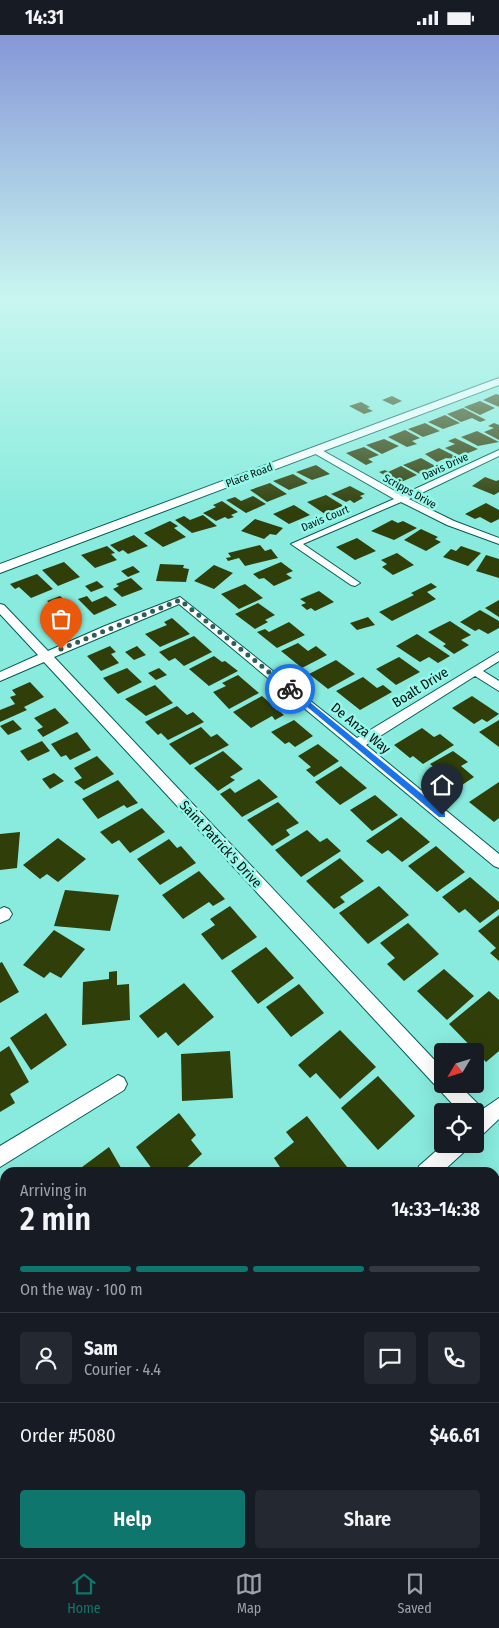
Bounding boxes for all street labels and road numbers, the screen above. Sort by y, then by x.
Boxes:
street label: Davis Drive [420,450,471,483]
street label: Place Road [224,461,274,490]
street label: Scripps Drive [381,471,439,511]
street label: Davis Court [299,502,351,534]
street label: Boalt Drive [389,664,451,711]
street label: De Anza Way [328,699,394,758]
street label: Saint Patrick's Drive [176,797,265,892]

